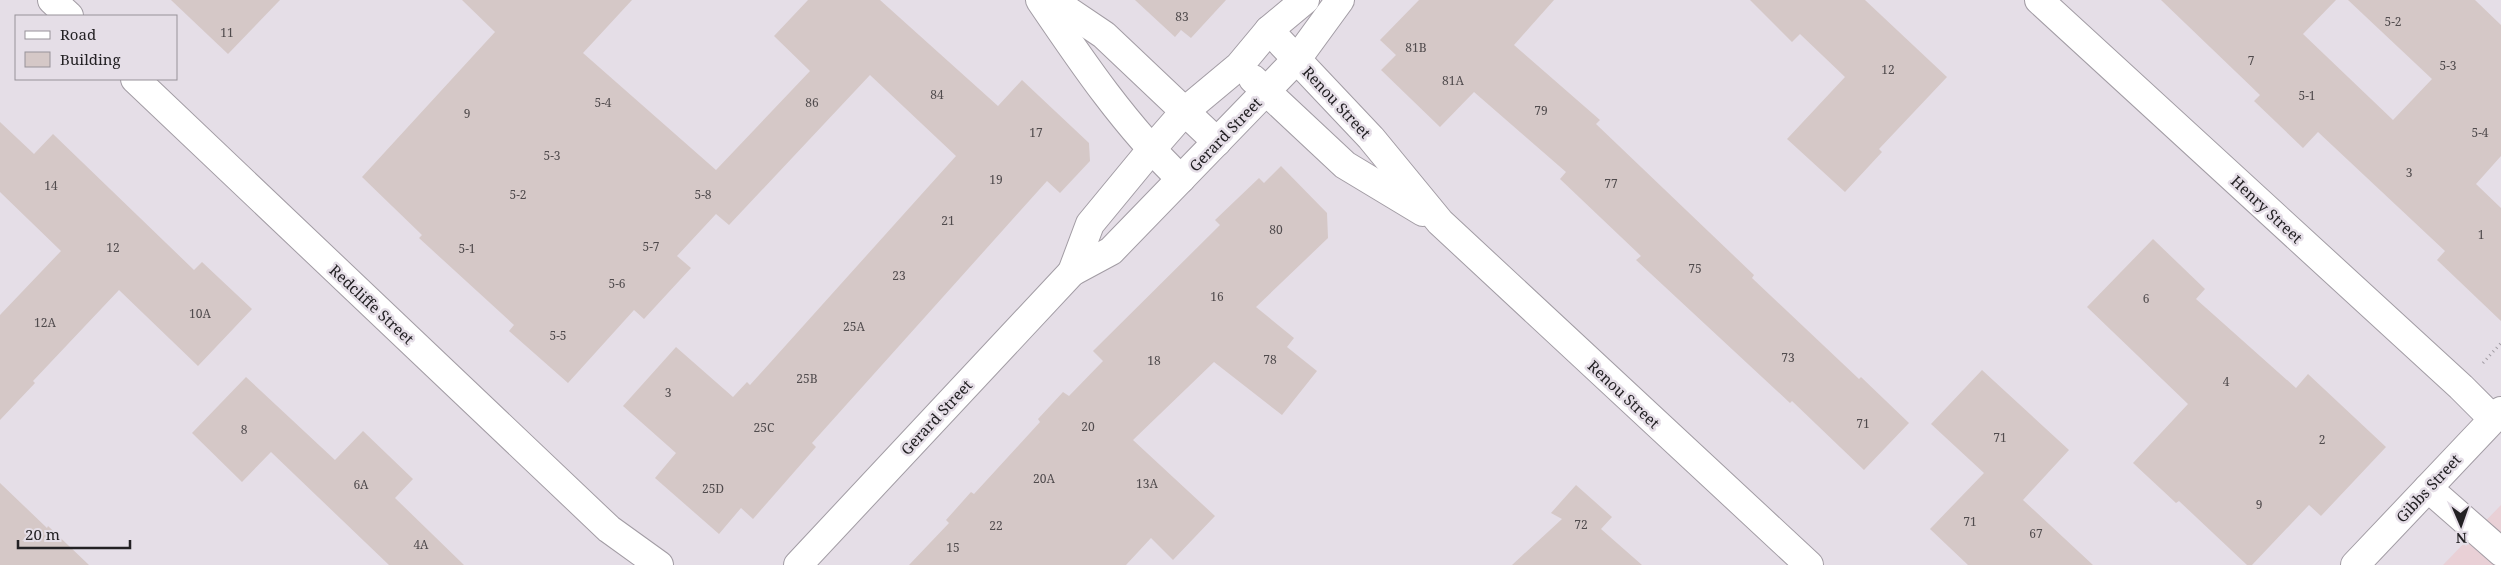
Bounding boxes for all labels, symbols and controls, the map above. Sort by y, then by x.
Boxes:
house number: 83 [1175,8,1189,25]
house number: 5-2 [2384,13,2402,30]
legend [15,15,178,80]
text: Road [60,24,96,44]
house number: 11 [220,24,234,41]
house number: 81B [1405,39,1427,56]
text: Building [60,49,121,69]
house number: 7 [2248,52,2255,69]
house number: 5-3 [2439,57,2457,74]
house number: 12 [1881,61,1895,78]
street label: Renou Street [1298,62,1376,142]
house number: 81A [1442,72,1464,89]
house number: 84 [930,86,944,103]
house number: 5-1 [2298,87,2316,104]
street label: Gerard Street [1184,93,1266,175]
house number: 5-4 [594,94,612,111]
house number: 86 [805,94,819,111]
house number: 79 [1534,102,1548,119]
house number: 9 [464,105,470,122]
house number: 17 [1029,124,1043,141]
house number: 5-4 [2471,124,2489,141]
house number: 5-3 [543,147,561,164]
house number: 3 [2406,164,2413,181]
house number: 19 [989,171,1003,188]
street label: Henry Street [2227,171,2307,247]
house number: 77 [1604,175,1618,192]
house number: 14 [44,177,58,194]
house number: 5-2 [509,186,527,203]
house number: 5-8 [694,186,712,203]
house number: 21 [941,212,955,229]
house number: 80 [1269,221,1283,238]
house number: 1 [2478,226,2484,243]
house number: 5-7 [642,238,660,255]
house number: 12 [106,239,120,256]
house number: 5-1 [458,240,476,257]
street label: Redcliffe Street [326,260,418,348]
house number: 75 [1688,260,1702,277]
house number: 23 [892,267,906,284]
house number: 5-6 [608,275,626,292]
house number: 16 [1210,288,1224,305]
house number: 6 [2143,290,2150,307]
house number: 10A [189,305,211,322]
house number: 12A [34,314,56,331]
house number: 25A [843,318,865,335]
house number: 5-5 [549,327,567,344]
house number: 73 [1781,349,1795,366]
house number: 78 [1263,351,1277,368]
house number: 18 [1147,352,1161,369]
street label: Renou Street [1584,355,1664,433]
house number: 25B [796,370,818,387]
house number: 4 [2223,373,2230,390]
street label: Gerard Street [896,375,976,459]
house number: 3 [665,384,672,401]
house number: 71 [1856,415,1870,432]
house number: 20 [1081,418,1095,435]
house number: 25C [754,419,774,436]
house number: 8 [241,421,248,438]
house number: 71 [1993,429,2007,446]
house number: 2 [2319,431,2325,448]
street label: Gibbs Street [2391,450,2465,526]
house number: 20A [1033,470,1055,487]
house number: 13A [1136,475,1158,492]
house number: 6A [353,476,369,493]
house number: 25D [702,480,724,497]
house number: 9 [2256,496,2262,513]
north arrow [2436,500,2486,550]
house number: 71 [1963,513,1977,530]
house number: 72 [1574,516,1588,533]
house number: 22 [989,517,1003,534]
scale bar [18,518,130,550]
text: 20 m [25,524,60,544]
house number: 67 [2029,525,2043,542]
text: N [2456,529,2467,548]
house number: 4A [413,536,429,553]
house number: 15 [946,539,960,556]

